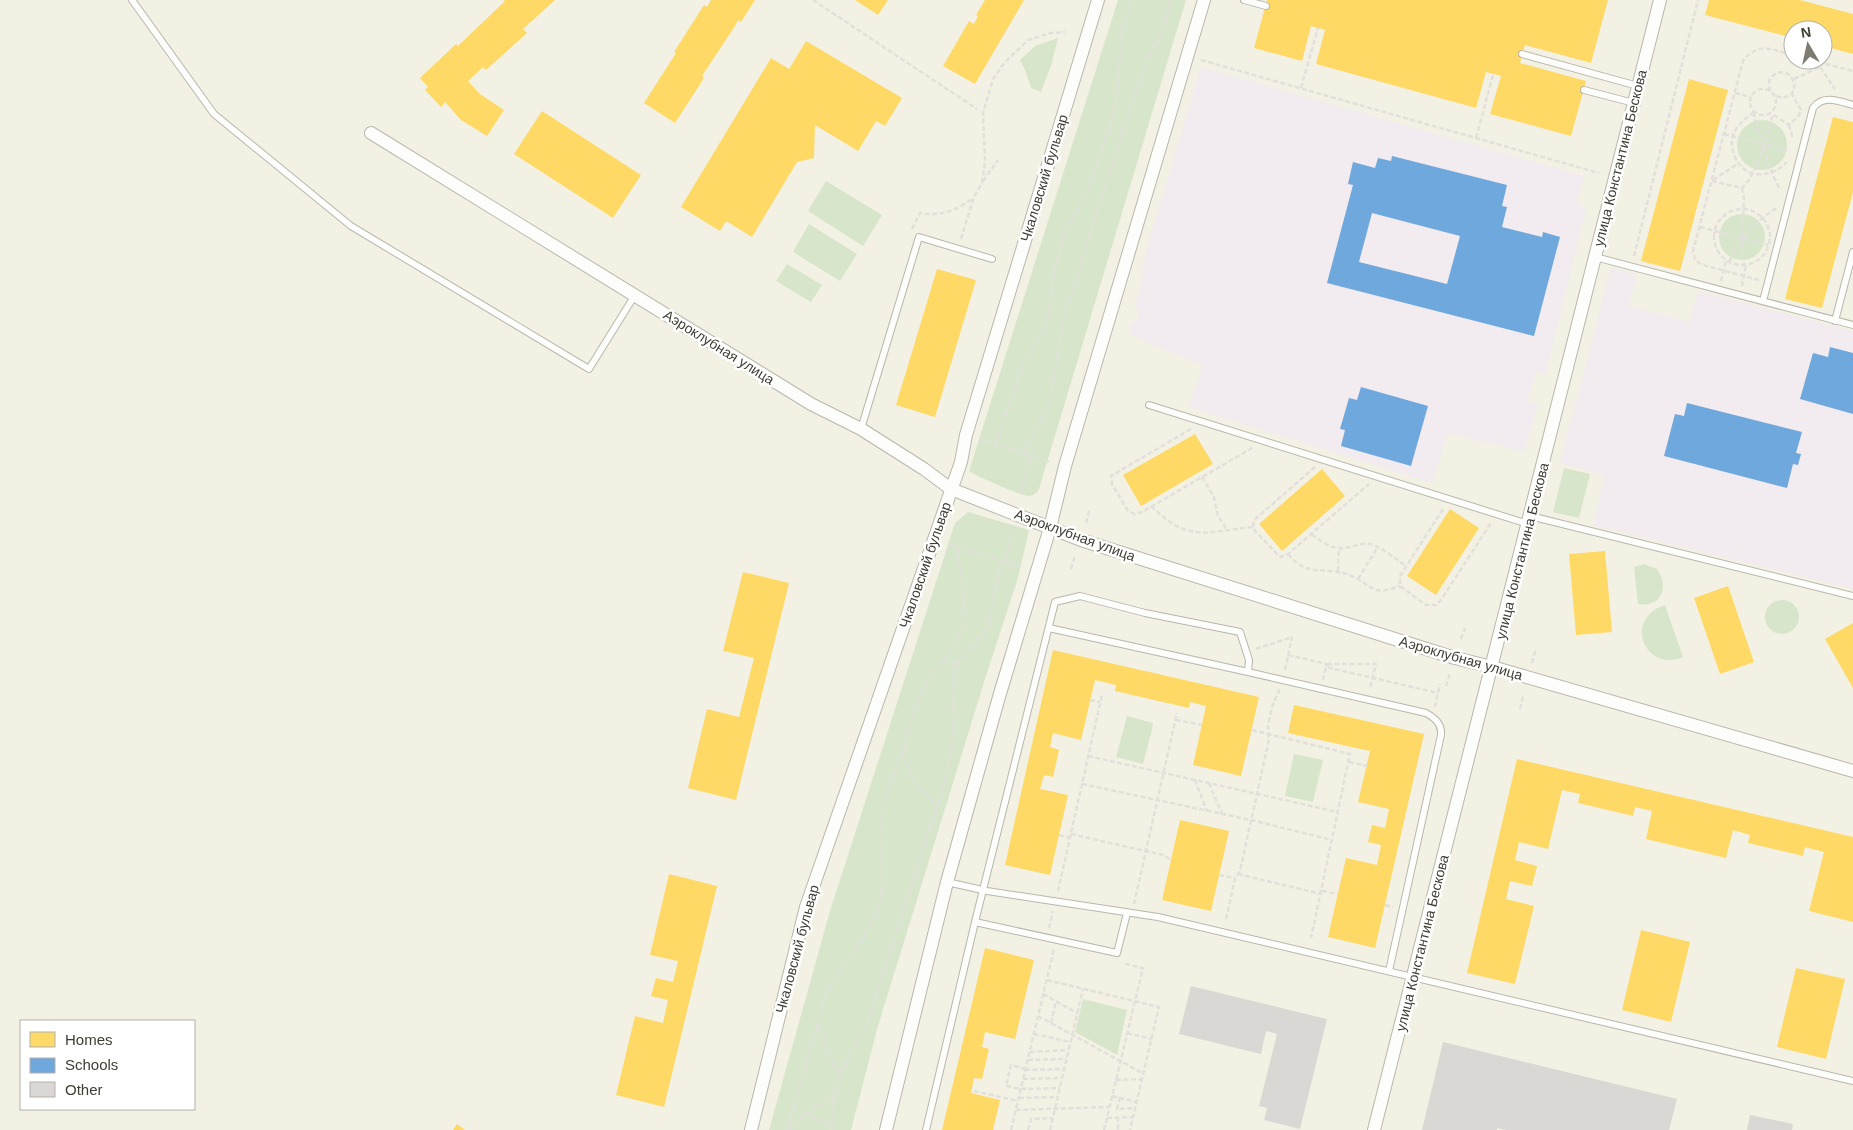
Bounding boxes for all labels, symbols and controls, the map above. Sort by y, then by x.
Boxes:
north arrow [1783,20,1833,70]
text: N [1800,23,1812,41]
street label: улица Константина Бескова [1590,68,1650,248]
street label: Чкаловский бульвар [1017,112,1071,244]
street label: Аэроклубная улица [661,306,777,388]
street label: улица Константина Бескова [1492,461,1552,641]
street label: Чкаловский бульвар [896,500,954,630]
street label: Аэроклубная улица [1012,506,1138,564]
street label: Аэроклубная улица [1398,633,1525,683]
street label: улица Константина Бескова [1392,853,1452,1033]
street label: Чкаловский бульвар [772,883,822,1015]
legend [20,1020,195,1110]
text: Homes [65,1031,113,1048]
text: Schools [65,1056,118,1073]
text: Other [65,1081,103,1098]

